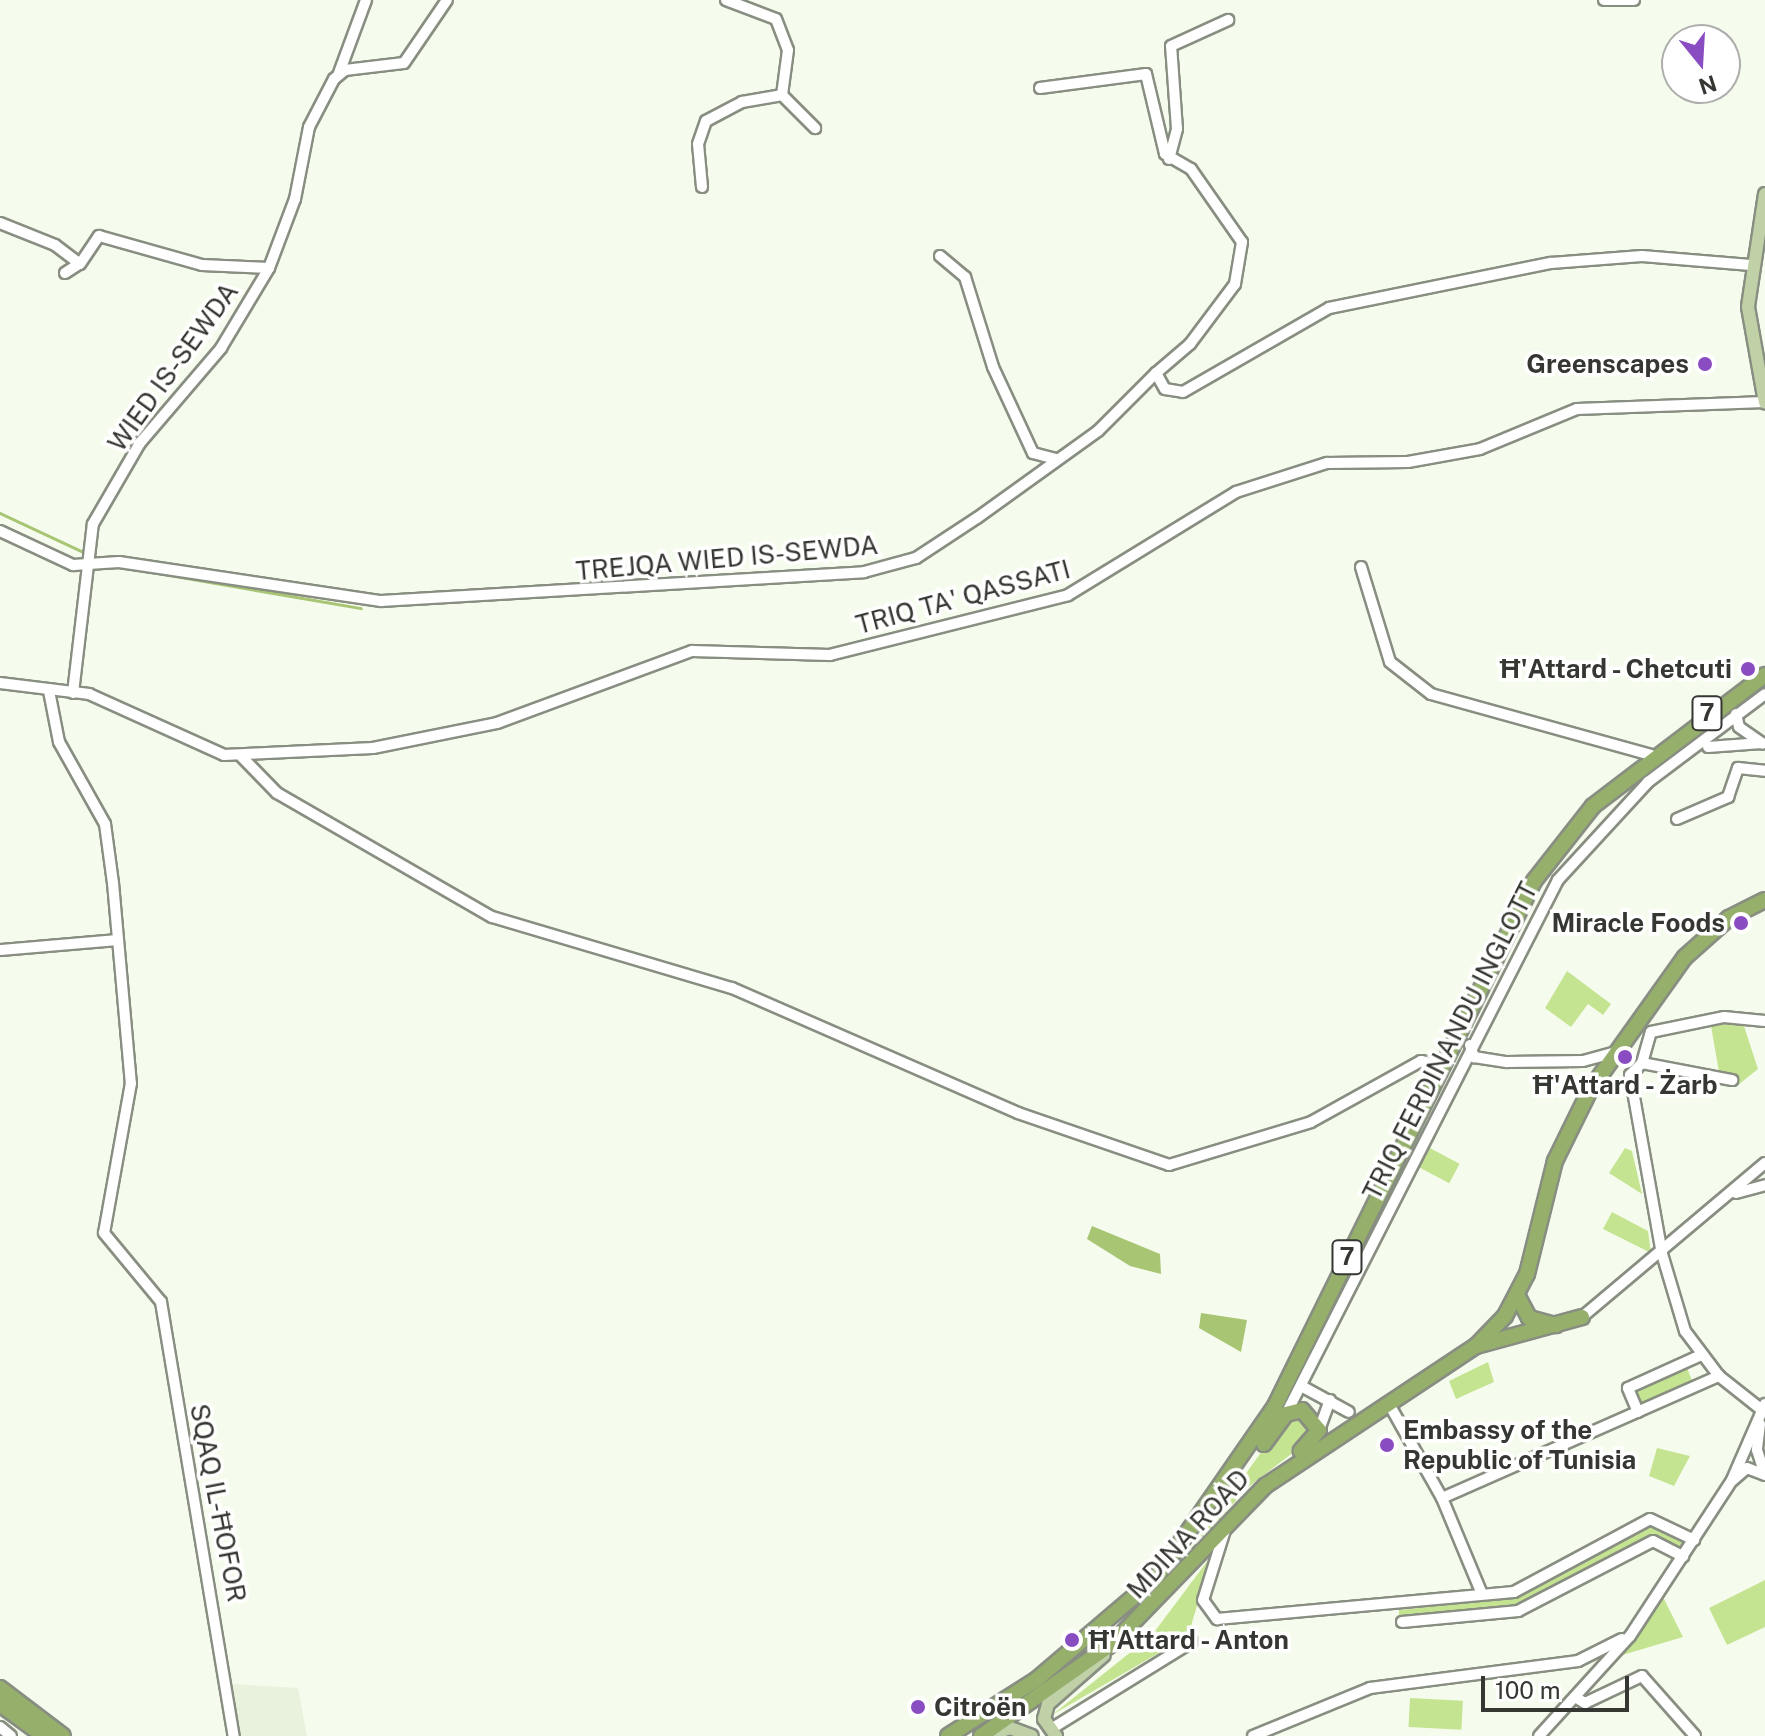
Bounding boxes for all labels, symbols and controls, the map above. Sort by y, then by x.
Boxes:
north arrow [1661,24,1741,104]
text: N [1696,70,1720,100]
street label: WIED IS-SEWDA [101,277,245,457]
place label: Greenscapes [1526,348,1689,380]
marker: Greenscapes [1696,355,1714,373]
street label: TREJQA WIED IS-SEWDA [574,529,880,587]
street label: TRIQ TA' QASSATI [852,553,1074,641]
place label: Ħ'Attard - Chetcuti [1496,653,1732,685]
marker: Ħ'Attard - Chetcuti [1739,660,1757,678]
road number: 7 [1691,693,1723,733]
street label: TRIQ FERDINANDU INGLOTT [1356,877,1544,1205]
place label: Miracle Foods [1551,907,1725,939]
marker: Miracle Foods [1732,914,1750,932]
marker: Ħ'Attard - Żarb [1616,1048,1634,1066]
place label: Ħ'Attard - Żarb [1531,1069,1719,1101]
road number: 7 [1331,1237,1363,1277]
street label: SQAQ IL-ĦOFOR [183,1401,253,1605]
place label: Embassy of the Republic of Tunisia [1403,1414,1637,1476]
marker: Embassy of the Republic of Tunisia [1378,1436,1396,1454]
street label: MDINA ROAD [1120,1463,1256,1605]
place label: Ħ'Attard - Anton [1088,1624,1292,1656]
marker: Ħ'Attard - Anton [1063,1631,1081,1649]
scale bar [1485,1660,1633,1710]
text: 100 m [1495,1676,1561,1704]
place label: Citroën [934,1691,1026,1723]
marker: Citroën [909,1698,927,1716]

